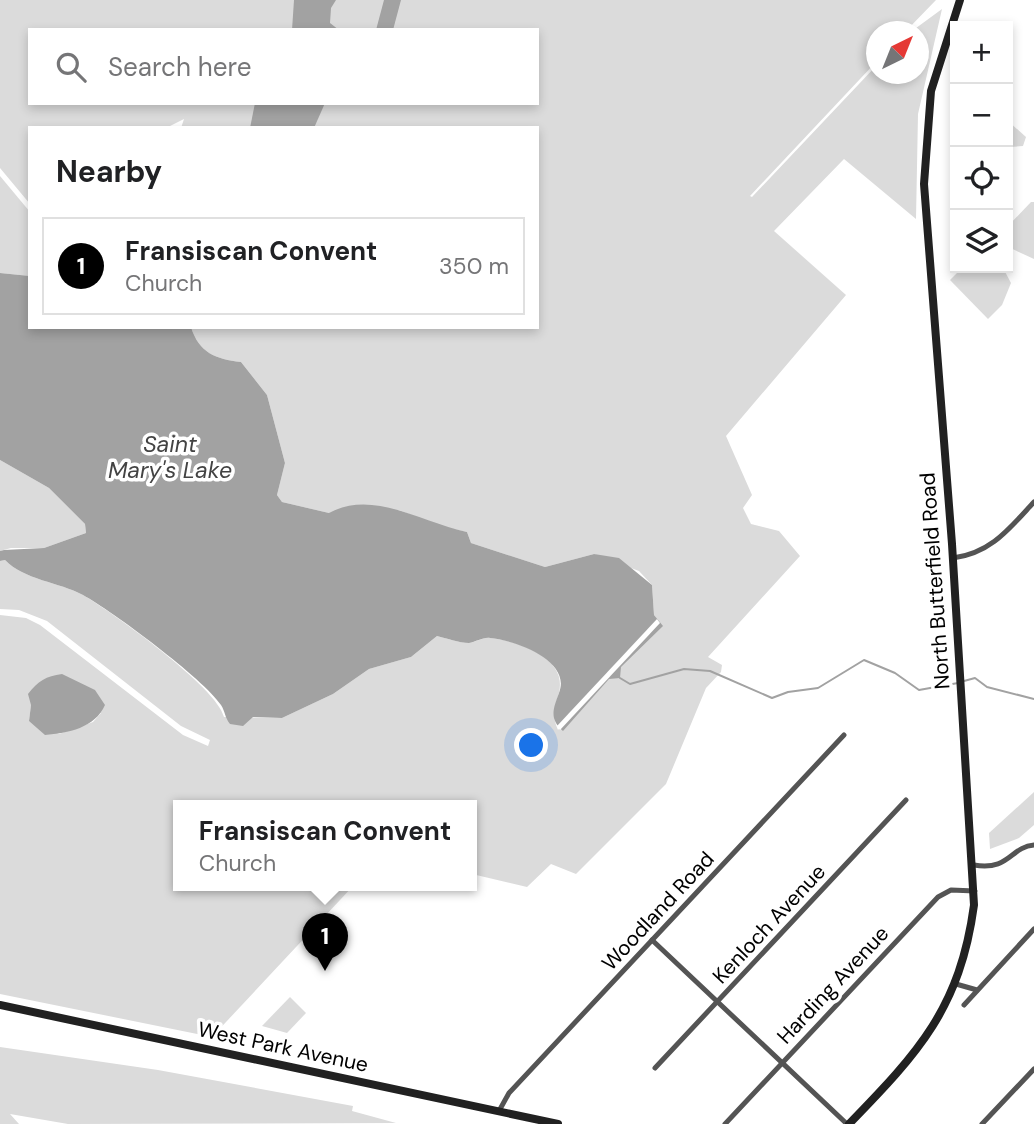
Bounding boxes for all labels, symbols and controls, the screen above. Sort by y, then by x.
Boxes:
north arrow [866,21,929,84]
map controls [950,21,1013,273]
button: + [950,21,1013,84]
search box [28,28,539,105]
icon: search [52,48,90,86]
text: Search here [108,50,251,84]
button: − [950,84,1013,147]
button: locate [950,147,1013,210]
text: Nearby [56,152,162,191]
button: layers [950,210,1013,273]
text: Fransiscan Convent [125,234,377,268]
text: 1 [77,251,85,281]
text: 350 m [439,251,509,281]
text: Church [125,268,202,298]
water label: Saint Mary's Lake [108,429,232,485]
street label: North Butterfield Road [913,472,957,690]
your location [514,728,548,762]
popup [173,800,477,891]
text: Fransiscan Convent [199,814,451,848]
street label: Woodland Road [596,845,720,977]
text: Church [199,848,276,878]
street label: Kenloch Avenue [706,858,832,990]
pin: 1 [302,913,348,971]
street label: Harding Avenue [771,920,895,1050]
street label: West Park Avenue [195,1015,371,1079]

